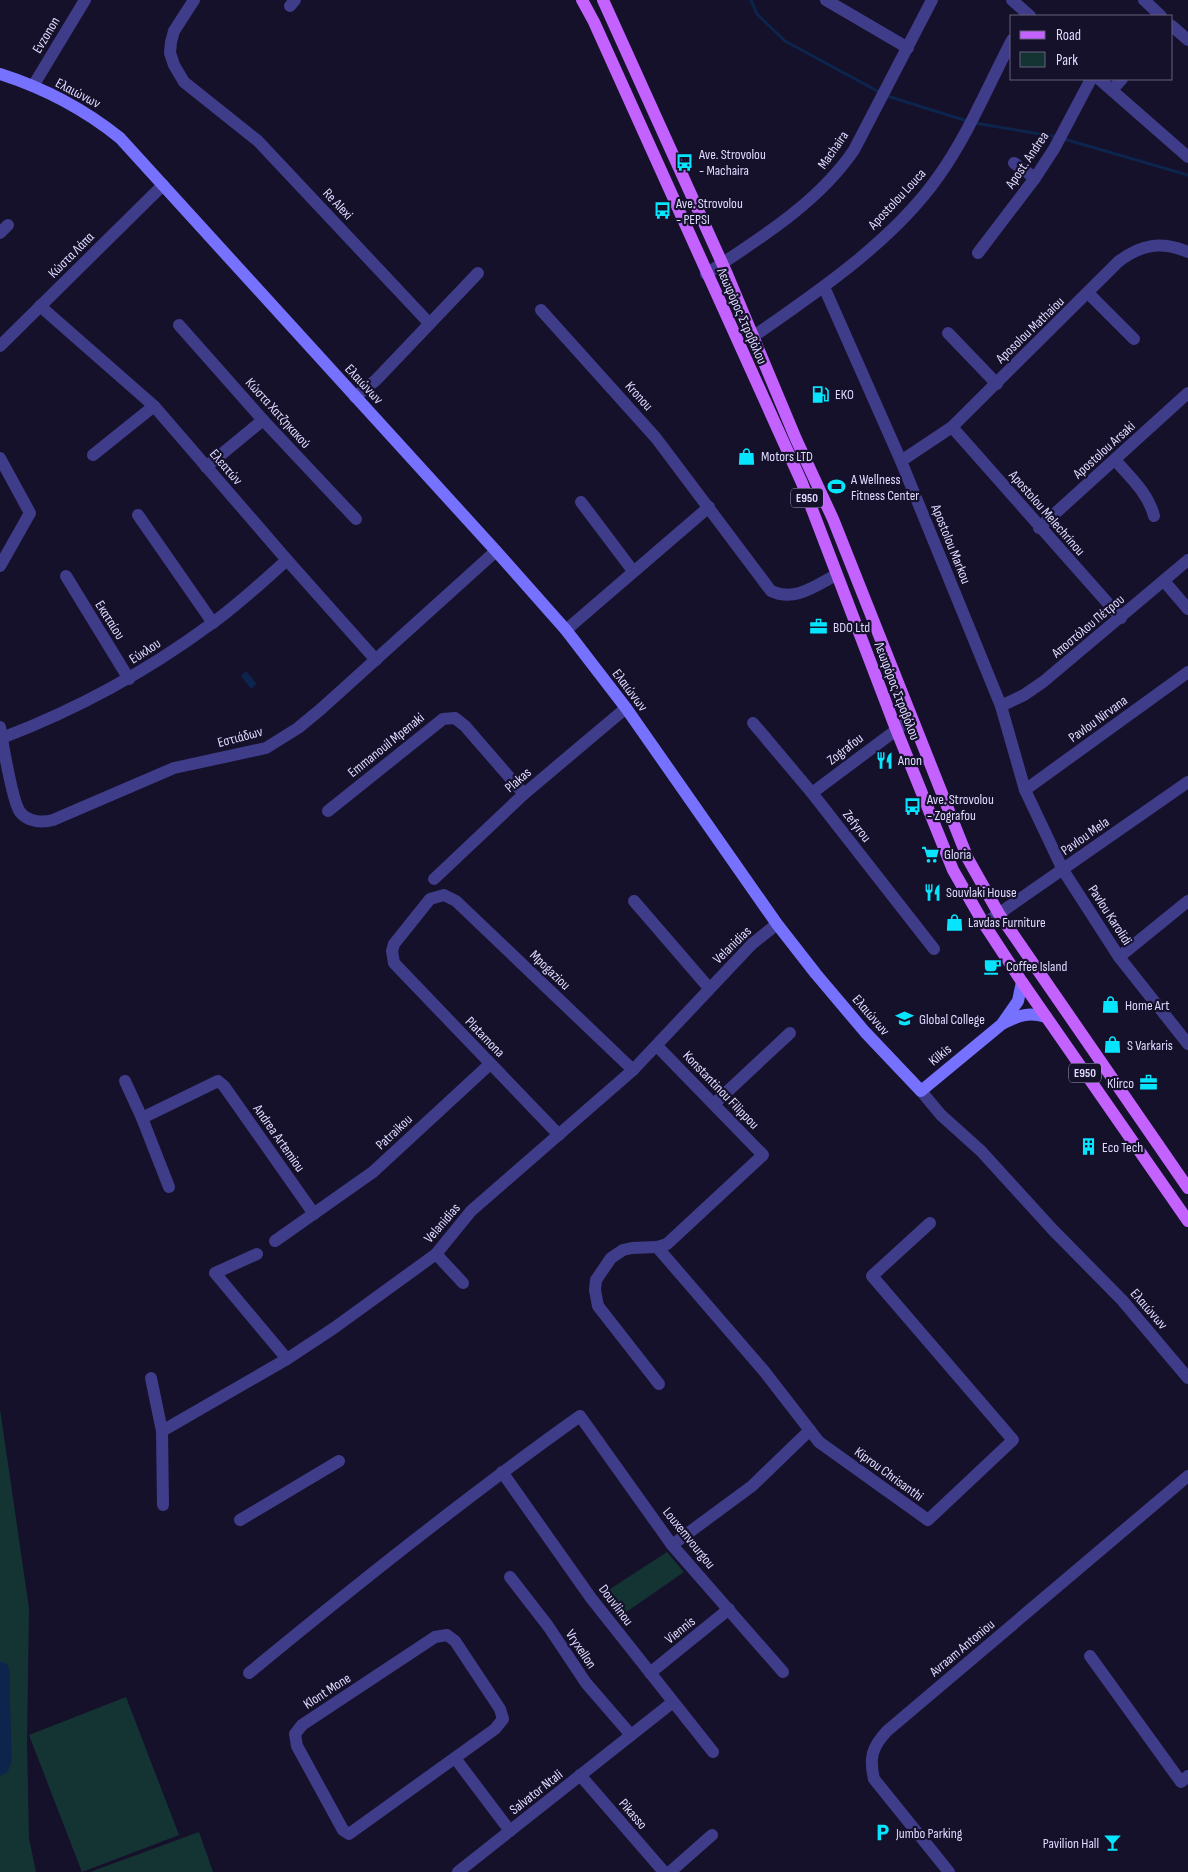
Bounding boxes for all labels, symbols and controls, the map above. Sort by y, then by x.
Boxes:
street label: Evzonon [28,14,64,56]
legend [1010,15,1173,80]
text: Road [1056,26,1081,45]
text: Park [1056,51,1078,70]
street label: Ελαιώνων [53,74,104,112]
street label: Machaira [814,128,852,172]
street label: Apost. Andrea [1001,128,1052,193]
place label: Ave. Strovolou - Machaira [698,146,766,179]
bus stop icon: Ave. Strovolou - Machaira [675,152,695,172]
street label: Apostolou Louca [864,165,929,234]
street label: Re Alexi [319,185,357,223]
place label: Ave. Strovolou - PEPSI [675,195,743,228]
bus stop icon: Ave. Strovolou - PEPSI [652,201,672,221]
street label: Κώστα Λάπα [44,228,98,282]
street label: Λεωφόρος Στροβόλου [713,264,771,367]
street label: Aposolou Mathaiou [991,293,1068,368]
street label: Ελαιώνων [341,361,387,408]
street label: Κώστα Χατζηκακού [242,374,314,452]
street label: Kronou [621,378,657,414]
fuel station icon: EKO [811,384,831,404]
place label: EKO [835,386,854,403]
street label: Apostolou Arsaki [1069,418,1139,483]
street label: Ελεατών [206,446,246,489]
shop icon: Motors LTD [737,446,757,466]
place label: Motors LTD [761,448,813,465]
street label: Apostolou Melechrinou [1005,466,1089,559]
place label: A Wellness Fitness Center [850,471,919,504]
sports icon: A Wellness Fitness Center [827,477,847,497]
road number: E950 [791,488,823,508]
street label: Apostolou Markou [927,501,975,586]
street label: Αποστόλου Πέτρου [1047,591,1128,662]
street label: Εκαταίου [91,597,129,643]
office icon: BDO Ltd [809,617,829,637]
place label: BDO Ltd [833,619,870,636]
street label: Εύκλου [126,635,164,667]
street label: Λεωφόρος Στροβόλου [870,639,924,743]
street label: Ελαιώνων [609,666,652,715]
street label: Pavlou Nirvana [1065,692,1131,746]
street label: Emmanouil Mpenaki [344,709,428,781]
street label: Εστιάδων [216,723,265,751]
street label: Zografou [823,729,867,768]
restaurant icon: Anon [874,750,894,770]
place label: Anon [897,752,922,769]
street label: Plakas [501,764,535,796]
place label: Ave. Strovolou - Zografou [926,791,994,824]
bus stop icon: Ave. Strovolou - Zografou [903,797,923,817]
street label: Zefyrou [839,807,875,846]
street label: Pavlou Mela [1058,813,1112,859]
supermarket icon: Gloria [920,844,940,864]
place label: Gloria [944,846,971,863]
restaurant icon: Souvlaki House [922,882,942,902]
street label: Pavlou Karolidi [1084,882,1136,948]
place label: Souvlaki House [946,884,1017,901]
shop icon: Lavdas Furniture [944,912,964,932]
place label: Lavdas Furniture [968,914,1046,931]
street label: Velanidias [709,923,755,967]
street label: Mpogaziou [526,947,574,994]
cafe icon: Coffee Island [982,956,1002,976]
place label: Coffee Island [1006,958,1067,975]
street label: Ελαιώνων [849,991,894,1039]
shop icon: Home Art [1101,995,1121,1015]
place label: Home Art [1125,997,1169,1014]
school or university icon: Global College [895,1009,915,1029]
place label: Global College [919,1011,985,1028]
street label: Platamona [462,1013,508,1061]
shop icon: S Varkaris [1103,1035,1123,1055]
place label: S Varkaris [1127,1037,1173,1054]
street label: Kilkis [925,1041,955,1069]
street label: Konstantinou Filippou [679,1047,763,1133]
road number: E950 [1069,1064,1101,1082]
office icon: Klirco [1138,1073,1158,1093]
place label: Klirco [1107,1075,1134,1092]
street label: Andrea Artemiou [249,1100,309,1175]
street label: Patraikou [372,1111,416,1153]
building icon: Eco Tech [1078,1137,1098,1157]
place label: Eco Tech [1102,1139,1143,1156]
street label: Velanidias [420,1200,464,1246]
street label: Ελαιώνων [1127,1285,1172,1333]
street label: Kiprou Chrisanthi [851,1443,927,1505]
street label: Louxemvourgou [659,1504,719,1572]
street label: Douvlinou [595,1581,637,1629]
street label: Viennis [661,1613,699,1647]
street label: Avraam Antoniou [925,1616,998,1681]
street label: Vryxellon [562,1626,600,1672]
street label: Klont Mone [300,1669,354,1713]
street label: Salvator Ntali [506,1766,566,1818]
street label: Pikasso [615,1795,651,1833]
parking icon: Jumbo Parking [872,1823,892,1843]
place label: Jumbo Parking [895,1825,963,1842]
bar icon: Pavilion Hall [1103,1833,1123,1853]
place label: Pavilion Hall [1043,1835,1099,1852]

